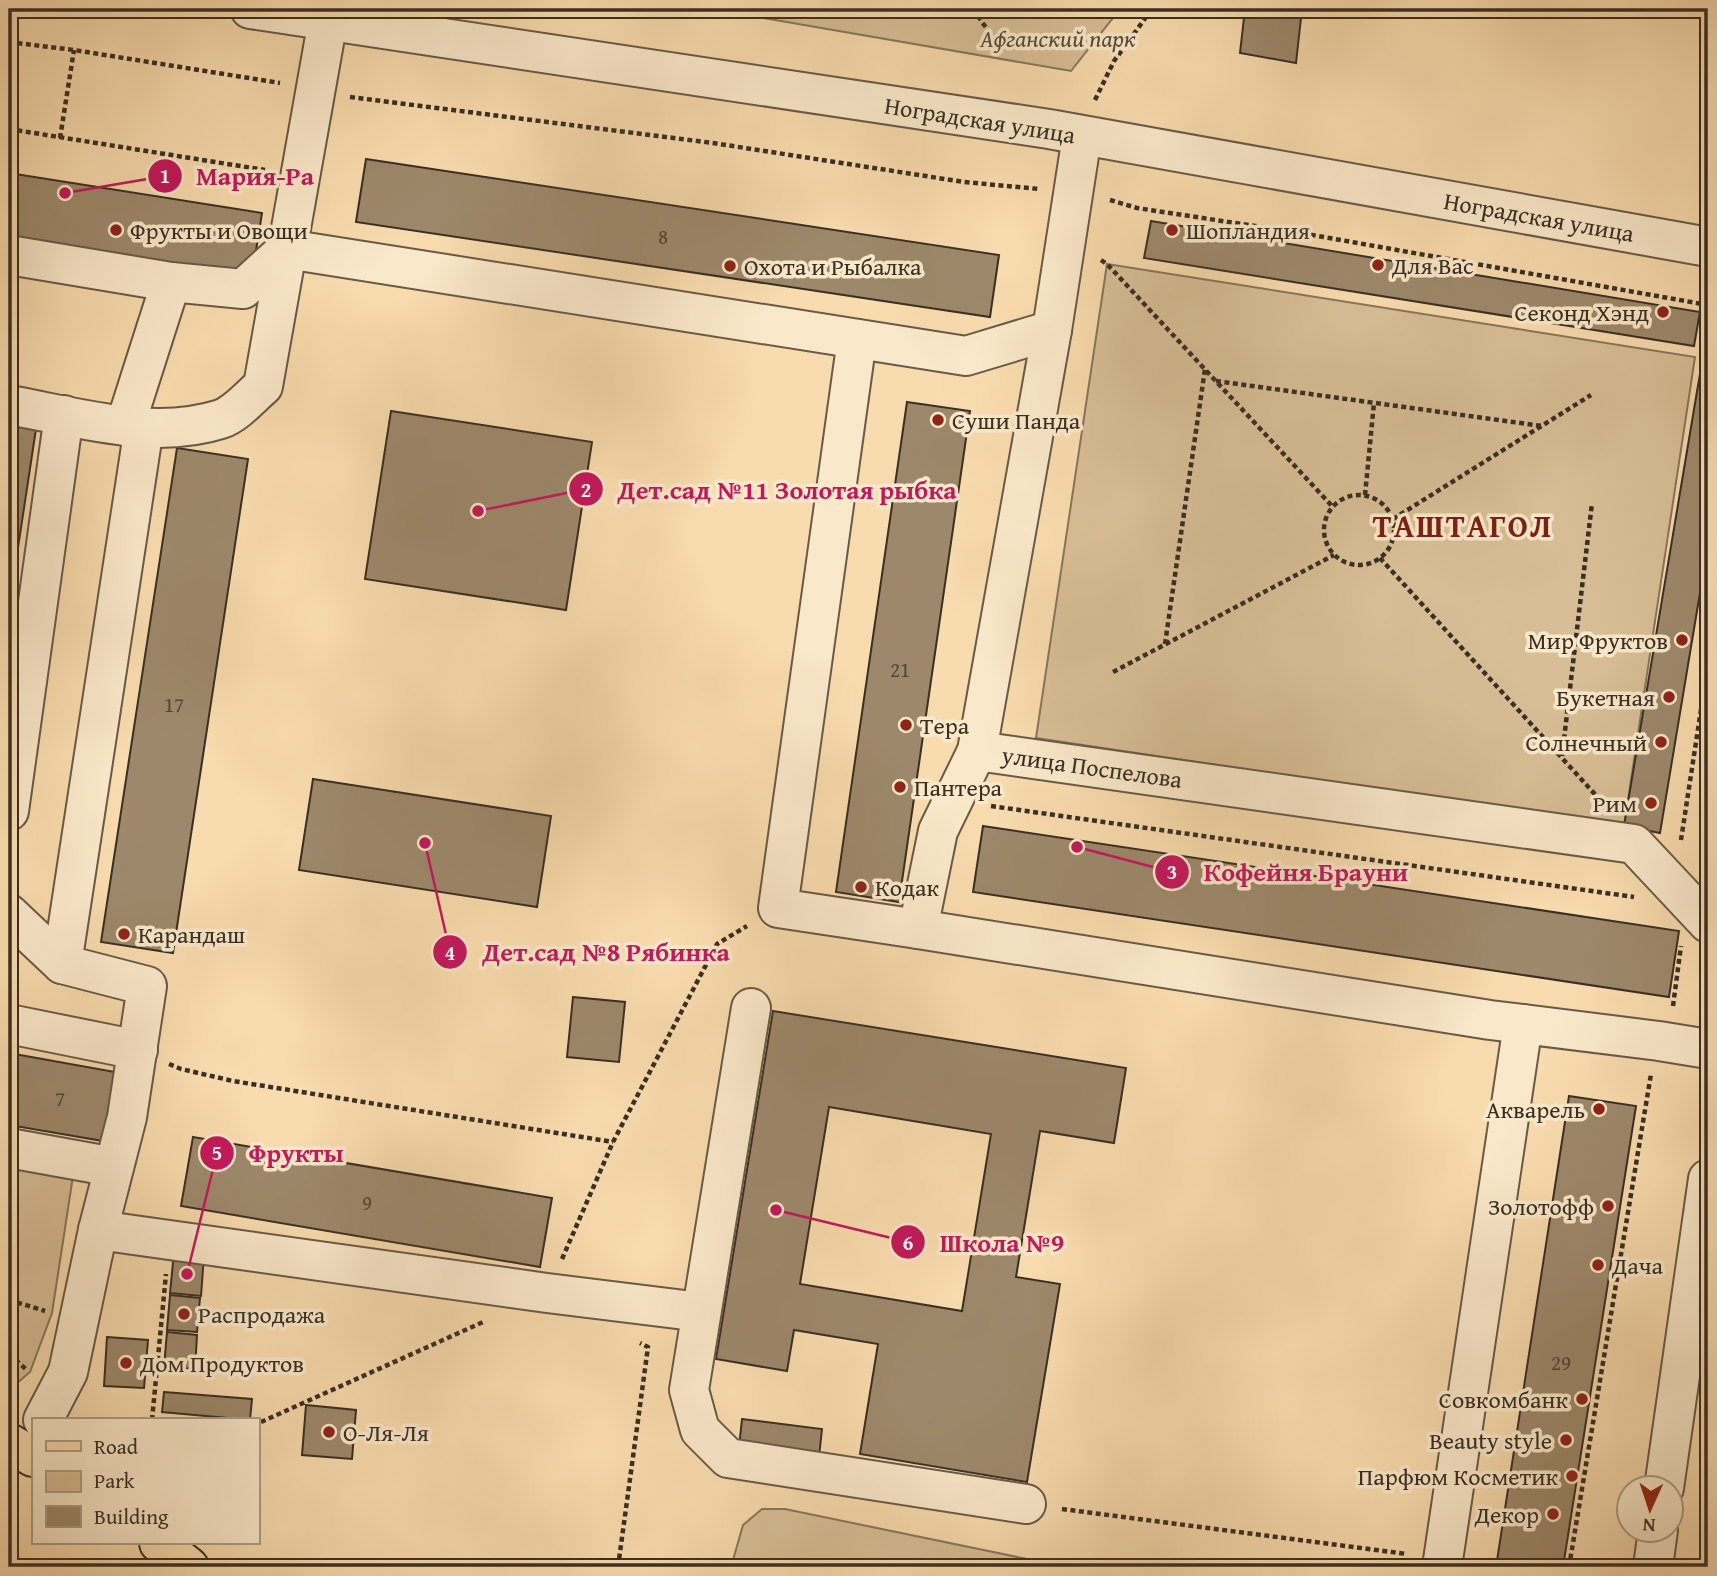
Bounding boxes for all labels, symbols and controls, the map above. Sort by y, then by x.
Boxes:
park label: Афганский парк [979,21,1136,56]
street label: Ноградская улица [882,88,1078,152]
callout: Мария-Ра [147,152,328,199]
text: Мария-Ра [196,156,315,195]
text: 1 [160,160,170,191]
street label: Ноградская улица [1441,183,1637,251]
place label: Фрукты и Овощи [130,213,308,248]
place label: Шопландия [1186,213,1310,248]
house number: 8 [658,221,668,252]
marker: Фрукты и Овощи [108,222,124,238]
marker: Шопландия [1164,222,1180,238]
place label: Для Вас [1391,248,1474,283]
place label: Охота и Рыбалка [744,249,922,284]
marker: Для Вас [1370,257,1386,273]
marker: Охота и Рыбалка [722,258,738,274]
place label: Секонд Хэнд [1515,295,1649,330]
marker: Секонд Хэнд [1655,304,1671,320]
place label: Суши Панда [952,403,1081,438]
marker: Суши Панда [930,412,946,428]
callout: Дет.сад №11 Золотая рыбка [568,466,970,513]
text: Дет.сад №11 Золотая рыбка [616,470,957,509]
text: 2 [581,474,591,505]
district label: ТАШТАГОЛ [1373,502,1553,549]
place label: Мир Фруктов [1528,623,1668,658]
marker: Мир Фруктов [1674,632,1690,648]
house number: 21 [890,654,910,685]
place label: Букетная [1556,680,1655,715]
house number: 17 [164,689,184,720]
marker: Букетная [1661,689,1677,705]
place label: Тера [920,708,970,743]
marker: Тера [898,717,914,733]
place label: Солнечный [1525,725,1647,760]
marker: Солнечный [1653,734,1669,750]
street label: улица Поспелова [999,737,1185,797]
place label: Пантера [914,770,1003,805]
marker: Пантера [892,779,908,795]
place label: Рим [1593,786,1637,821]
marker: Рим [1643,795,1659,811]
callout: Кофейня Брауни [1155,848,1422,895]
text: Кофейня Брауни [1204,852,1408,891]
text: 3 [1167,856,1177,887]
place label: Кодак [875,870,939,905]
marker: Кодак [853,879,869,895]
place label: Карандаш [138,917,245,952]
marker: Карандаш [116,926,132,942]
callout: Дет.сад №8 Рябинка [433,929,743,976]
text: Дет.сад №8 Рябинка [481,932,730,971]
text: 4 [445,937,456,968]
house number: 7 [55,1083,65,1114]
place label: Акварель [1486,1092,1585,1127]
marker: Акварель [1591,1101,1607,1117]
callout: Фрукты [199,1129,357,1176]
text: Фрукты [248,1133,344,1172]
text: 5 [212,1137,222,1168]
house number: 9 [362,1187,372,1218]
place label: Золотофф [1488,1189,1594,1224]
marker: Золотофф [1600,1198,1616,1214]
callout: Школа №9 [891,1219,1078,1266]
text: Школа №9 [940,1223,1064,1262]
text: 6 [903,1227,914,1258]
place label: Дача [1611,1248,1664,1283]
marker: Дача [1590,1257,1606,1273]
place label: Распродажа [198,1297,326,1332]
marker: Распродажа [176,1306,192,1322]
place label: Дом Продуктов [139,1346,304,1381]
house number: 29 [1551,1347,1571,1378]
marker: Дом Продуктов [118,1355,134,1371]
place label: Совкомбанк [1439,1382,1568,1417]
marker: Совкомбанк [1574,1391,1590,1407]
place label: О-Ля-Ля [343,1415,429,1450]
legend [32,1418,259,1544]
place label: Beauty style [1429,1423,1552,1458]
marker: О-Ля-Ля [321,1424,337,1440]
text: Road [94,1431,139,1462]
marker: Beauty style [1558,1432,1574,1448]
place label: Парфюм Косметик [1358,1459,1558,1494]
text: Park [94,1465,135,1496]
marker: Парфюм Косметик [1564,1468,1580,1484]
north arrow [1616,1474,1686,1544]
place label: Декор [1474,1497,1539,1532]
text: Building [94,1501,169,1532]
marker: Декор [1545,1506,1561,1522]
text: N [1642,1512,1656,1540]

